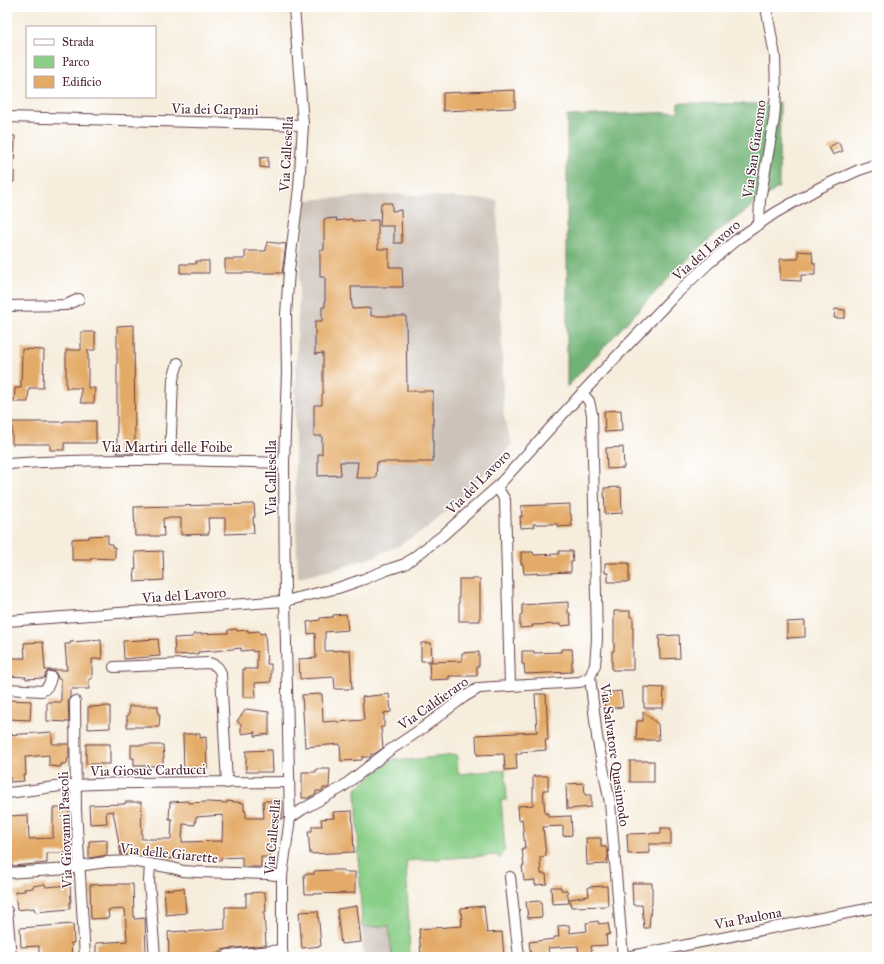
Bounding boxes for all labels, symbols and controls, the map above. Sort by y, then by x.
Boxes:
legend [26,26,156,98]
text: Strada [62,35,95,49]
text: Parco [62,55,89,69]
text: Edificio [62,75,101,89]
street label: Via San Giacomo [739,99,770,200]
street label: Via dei Carpani [170,100,259,119]
street label: Via Callesella [276,116,297,193]
street label: Via del Lavoro [668,216,744,285]
street label: Via Martiri delle Foibe [101,439,232,456]
street label: Via Callesella [263,440,280,517]
street label: Via del Lavoro [442,447,514,519]
street label: Via del Lavoro [140,584,227,607]
street label: Via Caldieraro [394,673,472,734]
street label: Via Salvatore Quasimodo [596,682,633,828]
street label: Via Giosuè Carducci [89,761,206,780]
street label: Via Giovanni Pascoli [55,771,76,890]
street label: Via Callesella [261,798,284,877]
street label: Via delle Giarette [118,840,219,867]
street label: Via Paulona [712,904,783,934]

